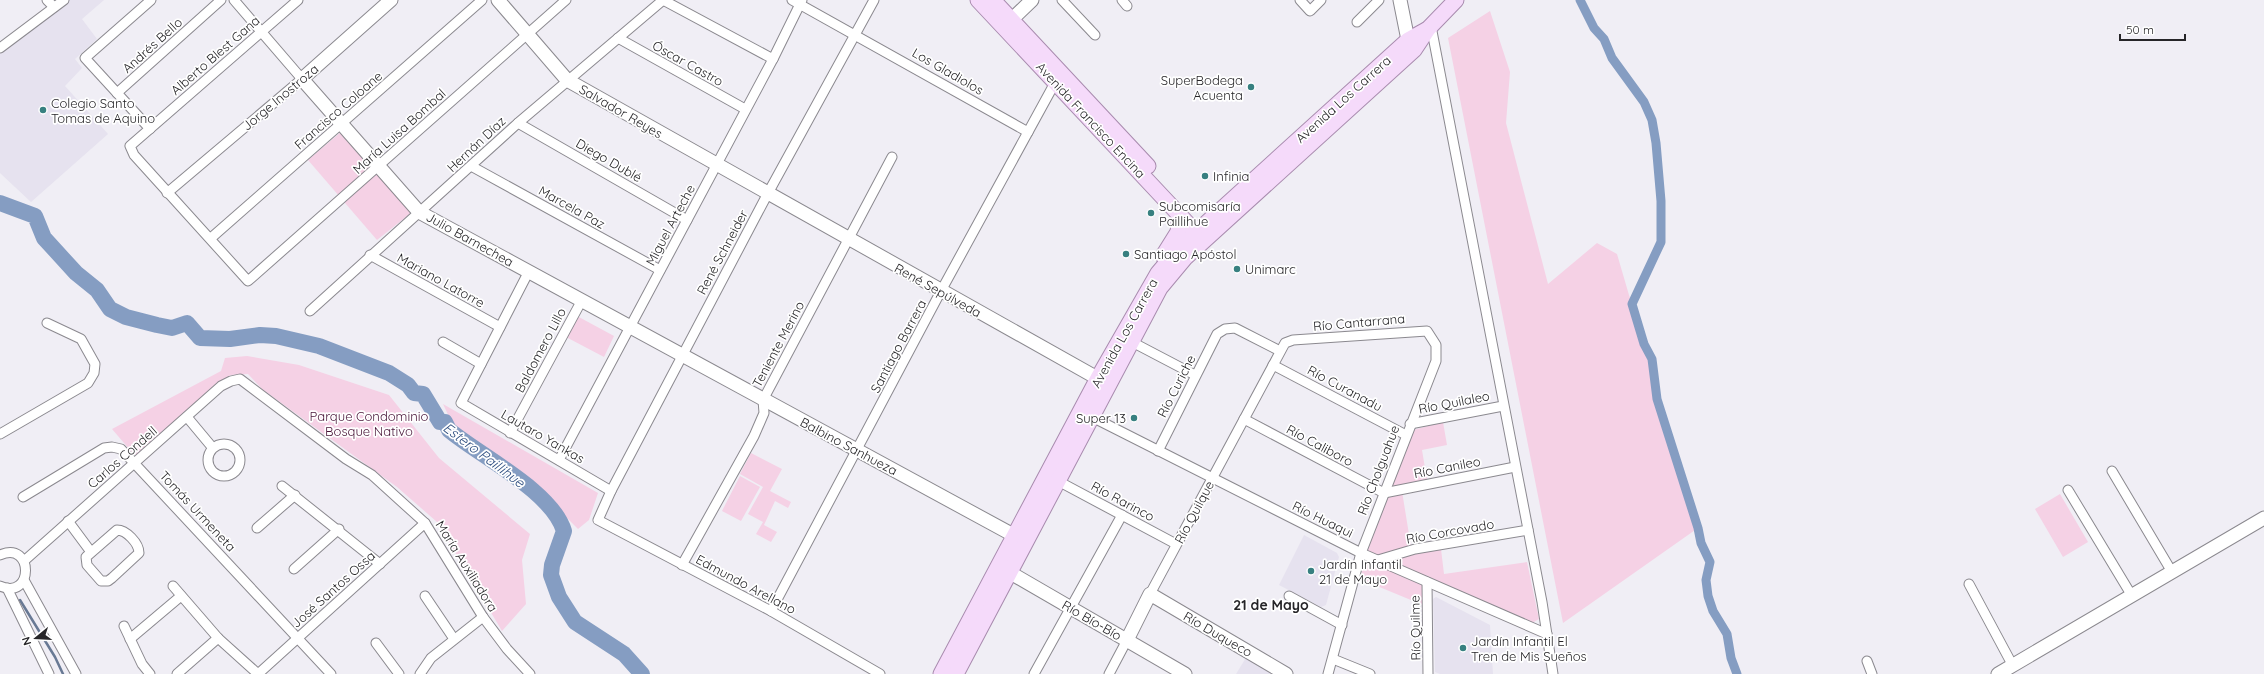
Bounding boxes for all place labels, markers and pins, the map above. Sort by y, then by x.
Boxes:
place label: SuperBodega Acuenta [1161,72,1243,103]
marker: SuperBodega Acuenta [1246,82,1256,92]
place label: Colegio Santo Tomas de Aquino [51,95,155,126]
marker: Colegio Santo Tomas de Aquino [38,105,48,115]
place label: Infinia [1213,168,1249,184]
marker: Infinia [1200,171,1210,181]
place label: Subcomisaría Paillihue [1159,198,1241,229]
marker: Subcomisaría Paillihue [1146,208,1156,218]
place label: Santiago Apóstol [1134,246,1236,262]
marker: Santiago Apóstol [1121,249,1131,259]
place label: Unimarc [1245,261,1296,277]
marker: Unimarc [1232,264,1242,274]
place label: Super 13 [1076,410,1126,426]
marker: Super 13 [1129,413,1139,423]
place label: Jardín Infantil 21 de Mayo [1319,556,1402,587]
marker: Jardín Infantil 21 de Mayo [1306,566,1316,576]
place label: Jardín Infantil El Tren de Mis Sueños [1471,633,1587,664]
marker: Jardín Infantil El Tren de Mis Sueños [1458,643,1468,653]

